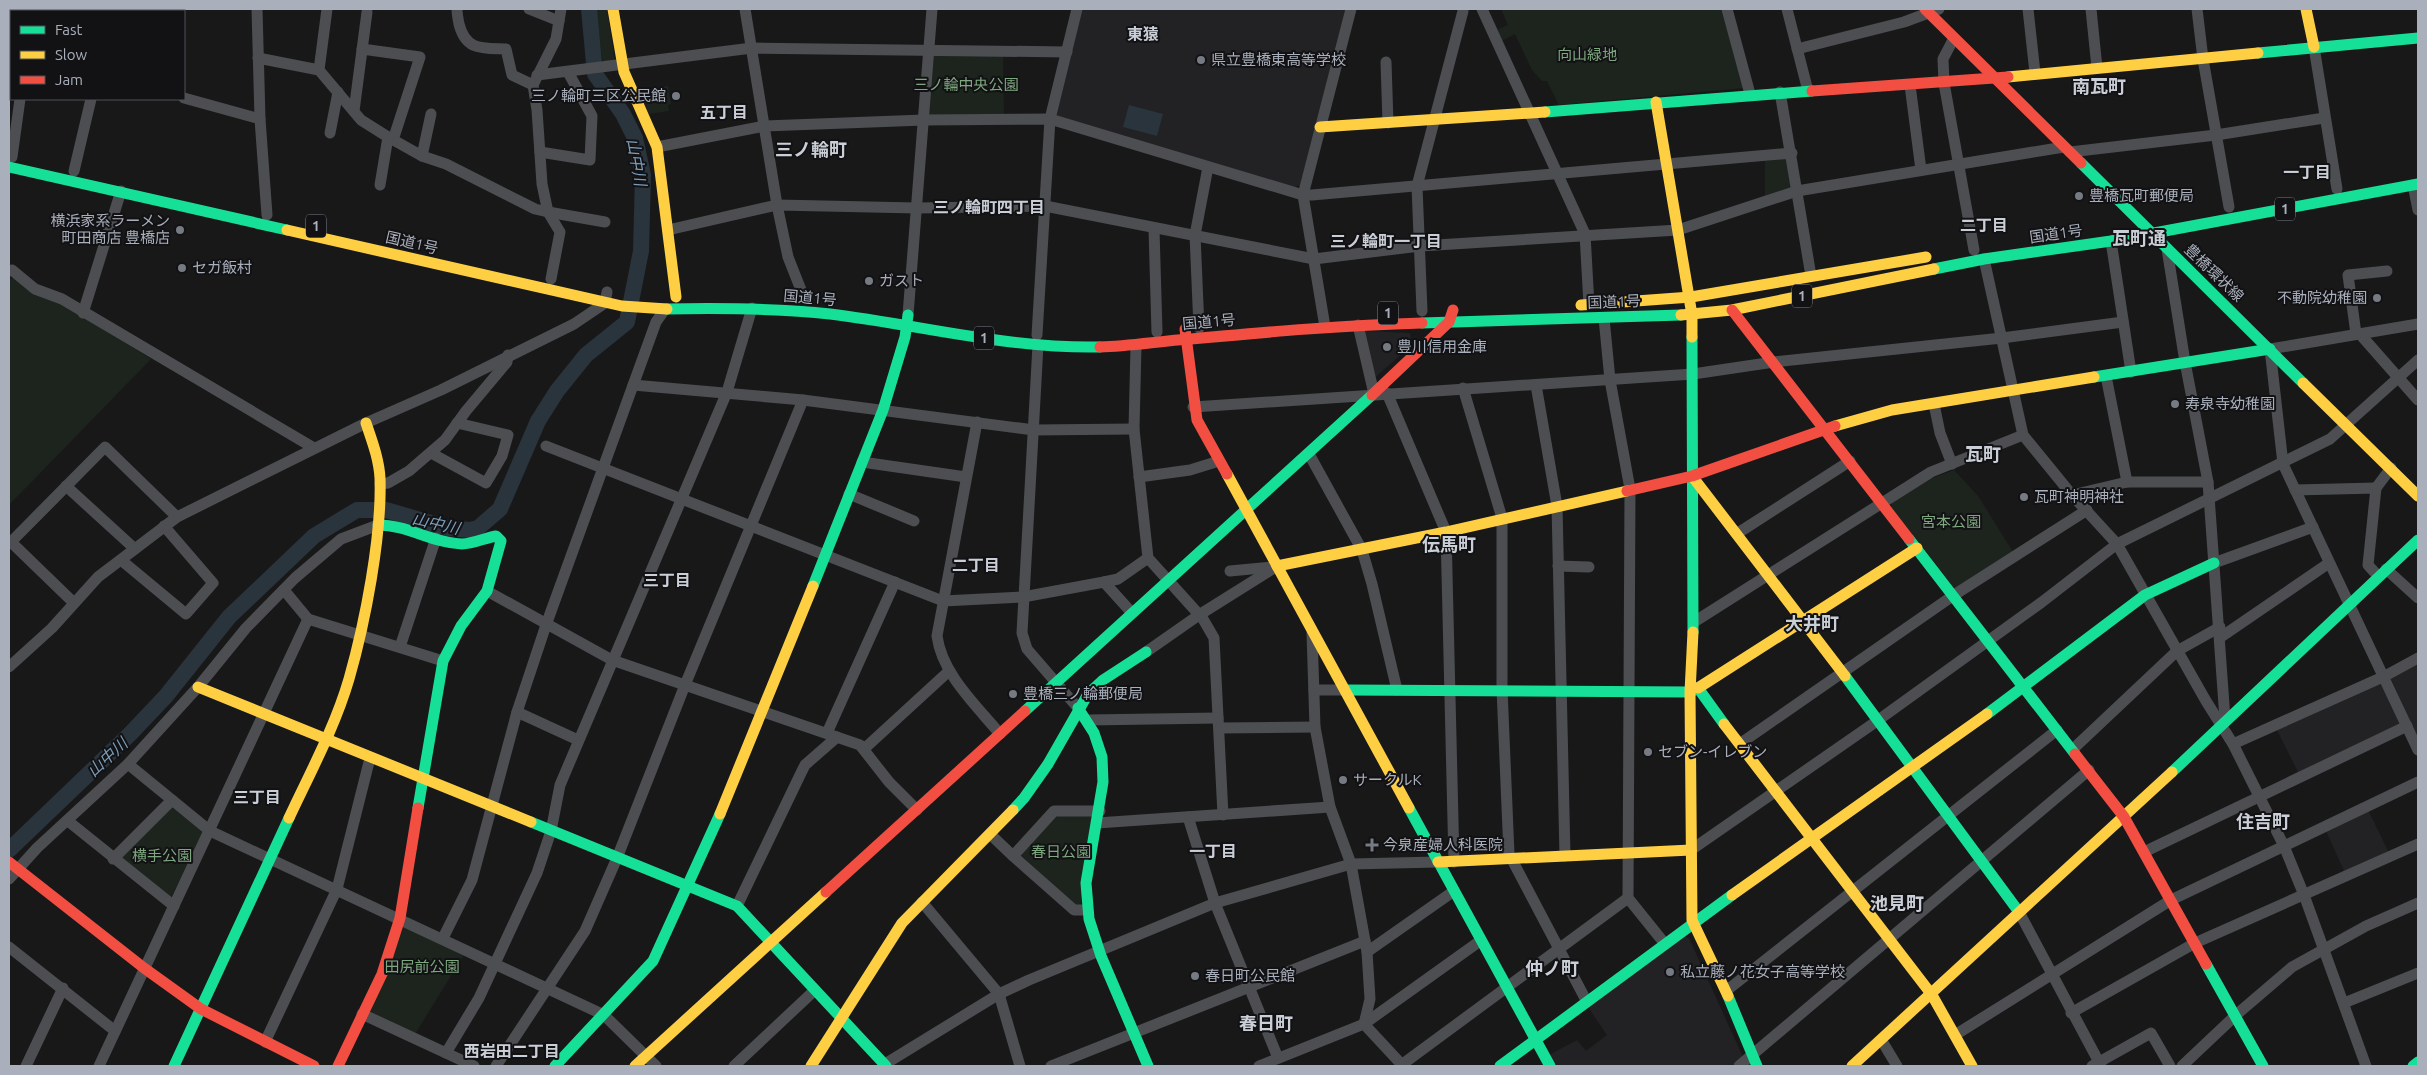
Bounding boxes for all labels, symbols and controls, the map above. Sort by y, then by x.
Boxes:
legend [10,10,185,100]
text: Fast [55,21,83,38]
district label: 東猿 [1127,25,1159,43]
text: Slow [55,46,88,63]
park label: 向山緑地 [1557,46,1617,63]
place label: 県立豊橋東高等学校 [1211,51,1346,68]
marker: 県立豊橋東高等学校 [1195,54,1207,66]
text: Jam [55,71,83,88]
park label: 三ノ輪中央公園 [913,76,1019,93]
district label: 南瓦町 [2072,76,2126,96]
place label: 三ノ輪町三区公民館 [531,87,666,104]
marker: 三ノ輪町三区公民館 [670,90,682,102]
district label: 五丁目 [700,103,748,121]
water label: 山中川 [624,137,650,189]
district label: 三ノ輪町 [775,139,847,159]
district label: 一丁目 [2283,163,2331,181]
place label: 豊橋瓦町郵便局 [2089,187,2194,204]
marker: 豊橋瓦町郵便局 [2073,190,2085,202]
district label: 三ノ輪町四丁目 [933,198,1045,216]
road number: 1 [2275,198,2295,220]
place label: 横浜家系ラーメン 町田商店 豊橋店 [51,212,170,246]
road number: 1 [306,215,326,238]
district label: 二丁目 [1960,216,2008,234]
street label: 国道1号 [2028,221,2084,246]
marker: 横浜家系ラーメン 町田商店 豊橋店 [174,224,186,236]
street label: 国道1号 [384,228,440,257]
district label: 瓦町通 [2112,228,2166,248]
district label: 三ノ輪町一丁目 [1330,232,1442,250]
street label: 豊橋環状線 [2181,240,2247,305]
place label: セガ飯村 [192,259,252,276]
marker: セガ飯村 [176,262,188,274]
place label: ガスト [879,272,924,289]
marker: ガスト [863,275,875,287]
road number: 1 [1792,284,1812,308]
street label: 国道1号 [783,287,837,308]
place label: 不動院幼稚園 [2277,289,2367,306]
street label: 国道1号 [1587,292,1641,311]
marker: 不動院幼稚園 [2371,292,2383,304]
road number: 1 [1378,302,1398,324]
street label: 国道1号 [1182,311,1236,332]
road number: 1 [974,326,994,349]
place label: 豊川信用金庫 [1397,338,1487,355]
marker: 豊川信用金庫 [1381,341,1393,353]
place label: 寿泉寺幼稚園 [2185,395,2275,412]
marker: 寿泉寺幼稚園 [2169,398,2181,410]
district label: 瓦町 [1965,444,2001,464]
place label: 瓦町神明神社 [2034,488,2124,505]
marker: 瓦町神明神社 [2018,491,2030,503]
water label: 山中川 [411,509,463,538]
park label: 宮本公園 [1921,513,1981,530]
district label: 伝馬町 [1422,534,1476,554]
district label: 二丁目 [952,556,1000,574]
district label: 三丁目 [643,571,691,589]
district label: 大井町 [1785,613,1839,633]
place label: 豊橋三ノ輪郵便局 [1023,685,1143,702]
marker: 豊橋三ノ輪郵便局 [1007,688,1019,700]
water label: 山中川 [83,733,132,780]
place label: セブン-イレブン [1658,743,1767,760]
marker: セブン-イレブン [1642,746,1654,758]
place label: サークルK [1353,771,1422,788]
marker: サークルK [1337,774,1349,786]
district label: 三丁目 [233,788,281,806]
district label: 住吉町 [2236,811,2290,831]
place label: 今泉産婦人科医院 [1383,836,1503,853]
marker: 今泉産婦人科医院 [1365,838,1379,852]
district label: 一丁目 [1189,842,1237,860]
park label: 春日公園 [1031,843,1091,860]
park label: 横手公園 [132,847,192,864]
district label: 池見町 [1870,893,1924,913]
park label: 田尻前公園 [384,958,460,975]
district label: 仲ノ町 [1525,958,1579,978]
place label: 私立藤ノ花女子高等学校 [1680,963,1845,980]
marker: 私立藤ノ花女子高等学校 [1664,966,1676,978]
place label: 春日町公民館 [1205,967,1295,984]
marker: 春日町公民館 [1189,970,1201,982]
district label: 春日町 [1239,1013,1293,1033]
district label: 西岩田二丁目 [464,1042,560,1060]

